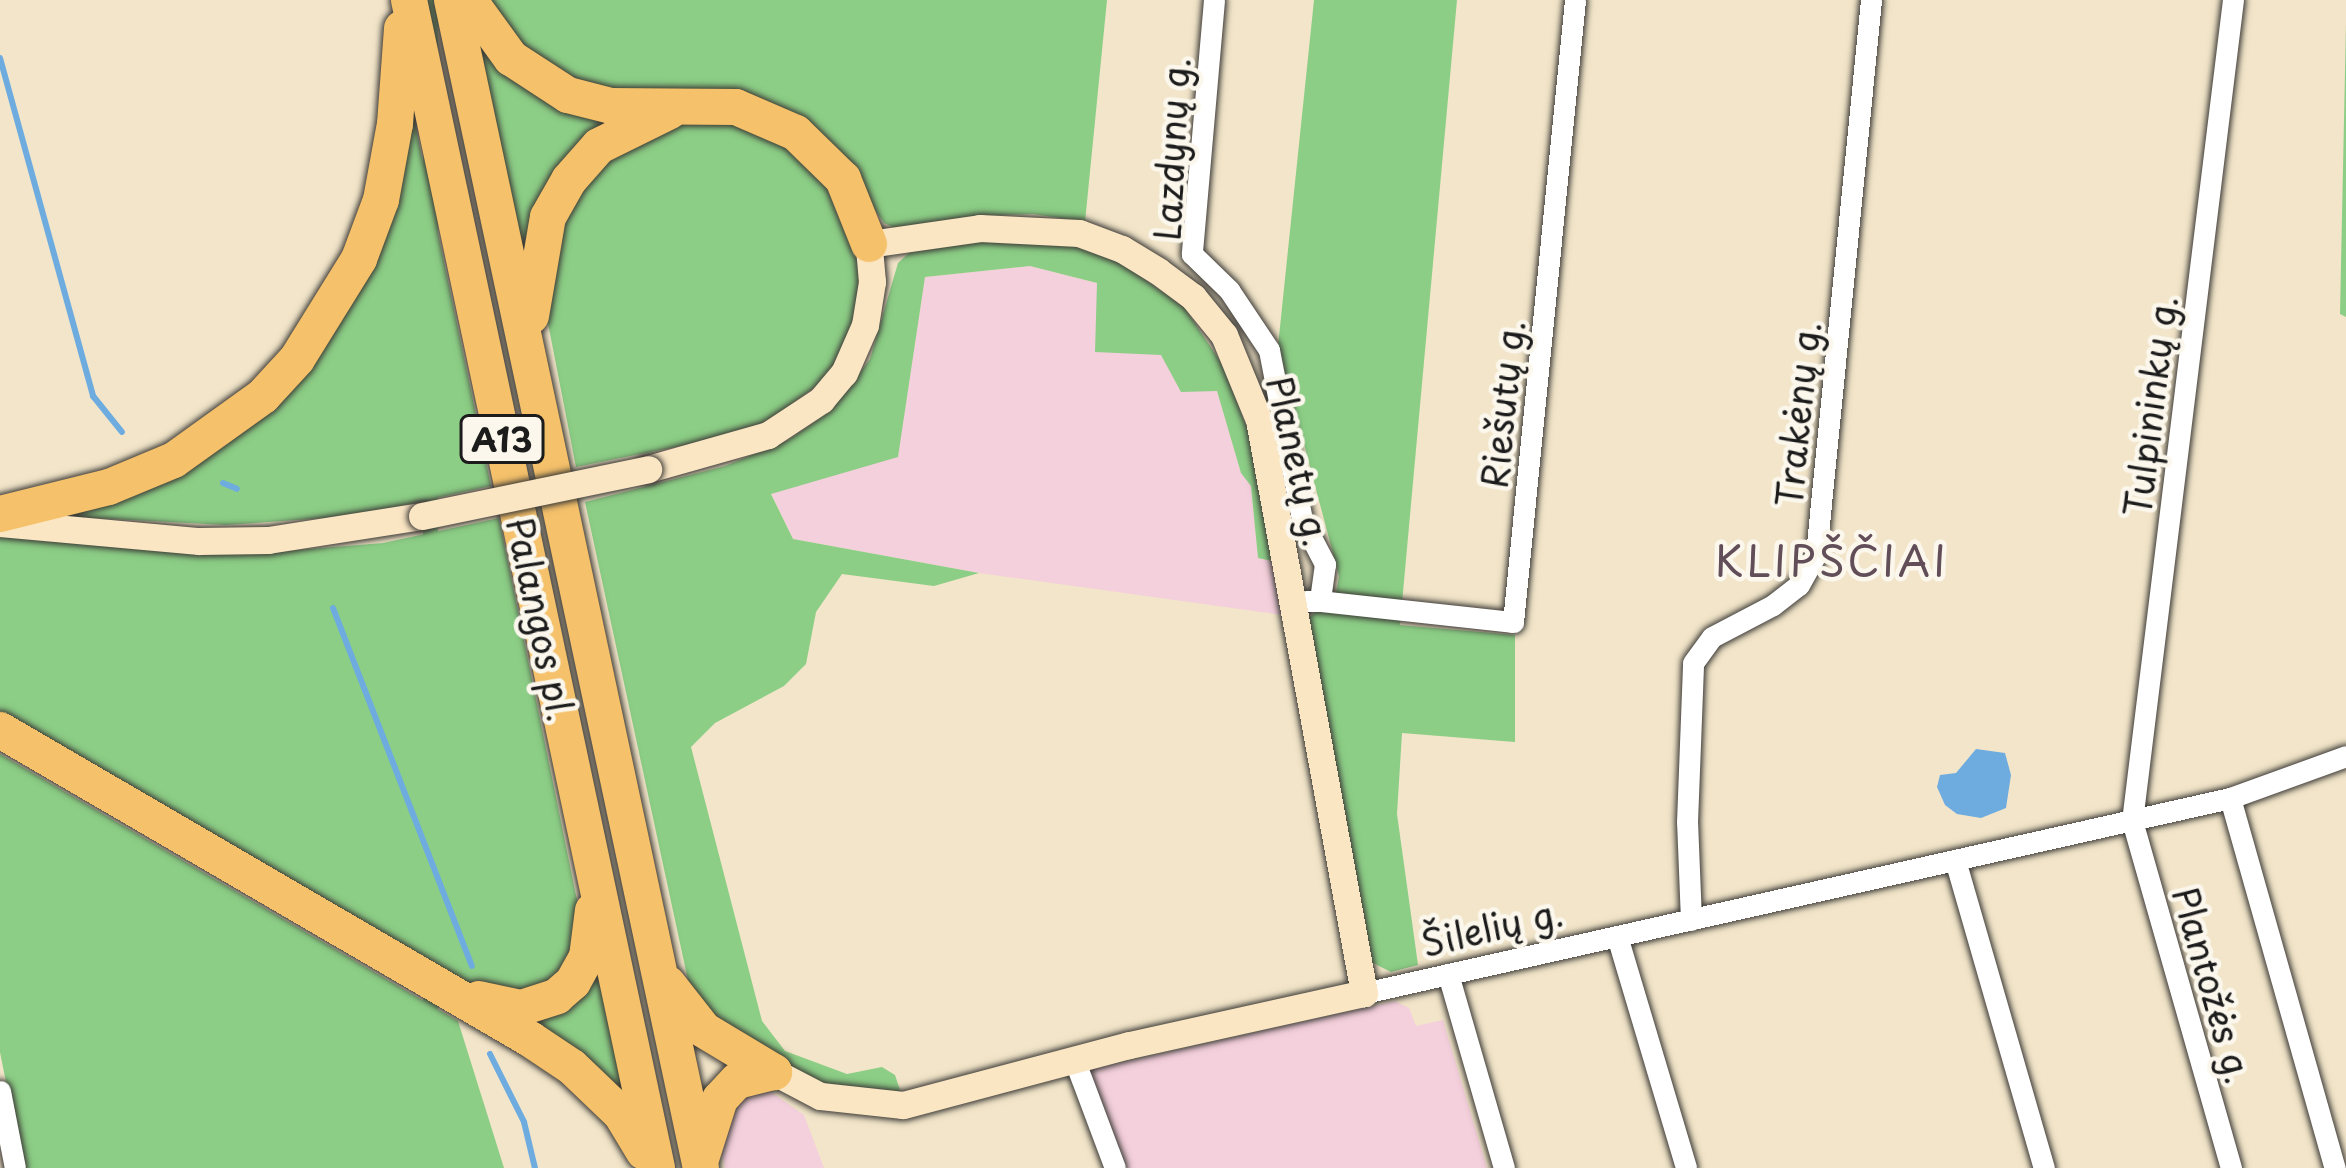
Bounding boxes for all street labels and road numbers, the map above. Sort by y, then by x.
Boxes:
street label: Lazdynų g. [1145,56,1197,242]
street label: Tulpininkų g. [2115,293,2185,519]
street label: Riešutų g. [1472,318,1532,490]
street label: Trakėnų g. [1766,319,1828,509]
street label: Planetų g. [1258,372,1340,550]
road number: A13 [457,412,547,466]
street label: Palangos pl. [498,512,584,726]
street label: Plantožės g. [2164,881,2262,1089]
street label: Šilelių g. [1417,890,1567,964]

